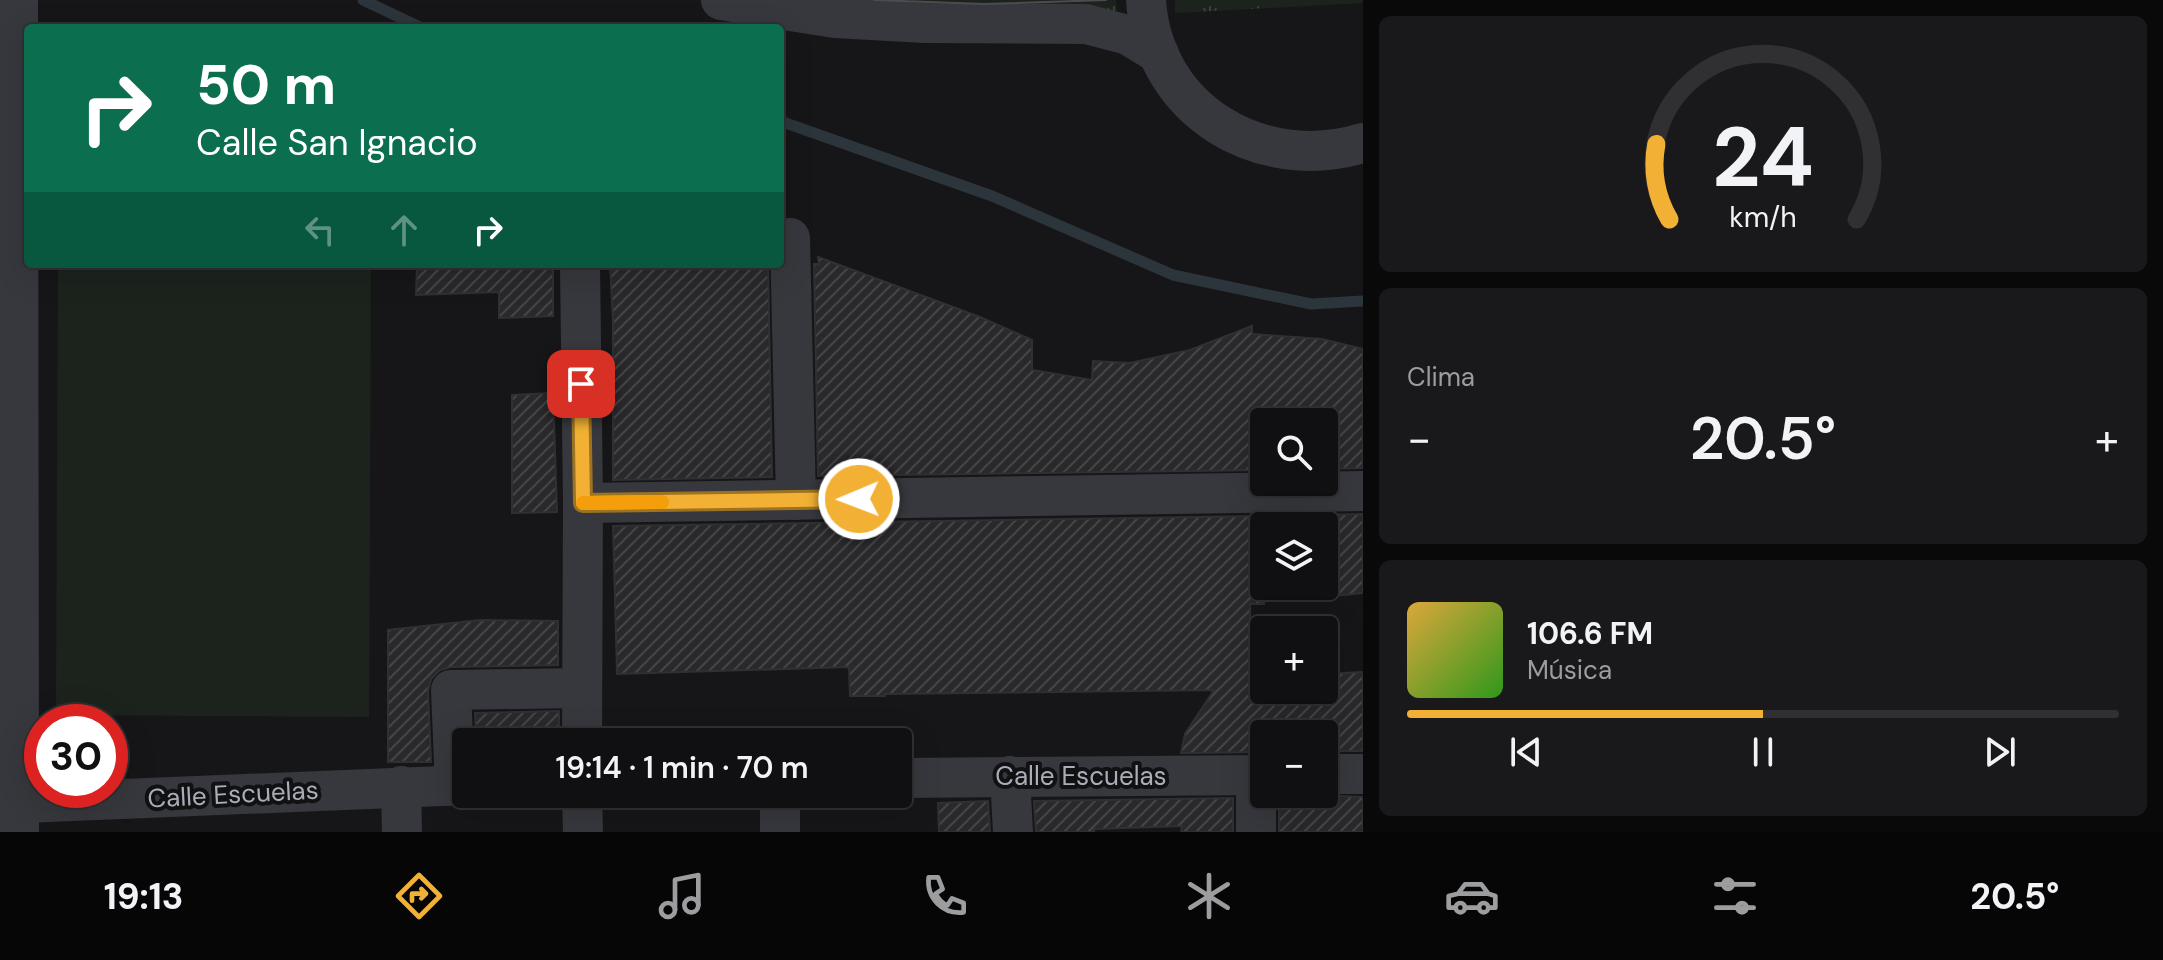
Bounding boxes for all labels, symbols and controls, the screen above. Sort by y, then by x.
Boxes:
text: 50 m [196,48,336,121]
icon: right [64,56,168,160]
text: 24 [1712,103,1814,212]
text: Calle San Ignacio [196,119,478,166]
text: km/h [1729,199,1797,236]
icon: left [298,208,342,252]
icon: ahead [382,208,426,252]
icon: right [466,208,510,252]
pin [547,350,615,418]
text: Clima [1407,360,1475,394]
icon: arrive [559,362,603,406]
text: 20.5° [1690,399,1836,478]
map controls [1250,408,1338,808]
button: search [1250,408,1338,496]
text: − [1407,410,1431,468]
text: + [2095,410,2119,468]
position arrow [817,457,901,541]
button: layers [1250,512,1338,600]
text: 106.6 FM [1527,614,1653,653]
button: + [1250,616,1338,704]
text: Música [1527,653,1612,687]
speed limit sign: 30 [24,704,128,808]
button: − [1250,720,1338,808]
icon: previous [1504,730,1548,774]
icon: pause [1741,730,1785,774]
icon: next [1978,730,2022,774]
text: 19:14 · 1 min · 70 m [555,748,809,787]
street label: Calle Escuelas [995,759,1167,793]
street label: Calle Escuelas [147,773,319,815]
icon: directions [391,868,447,924]
icon: music [654,868,710,924]
icon: phone [917,868,973,924]
icon: climate [1181,868,1237,924]
icon: car [1444,868,1500,924]
icon: filters [1707,868,1763,924]
text: 19:13 [104,873,184,920]
text: 20.5° [1970,873,2059,920]

